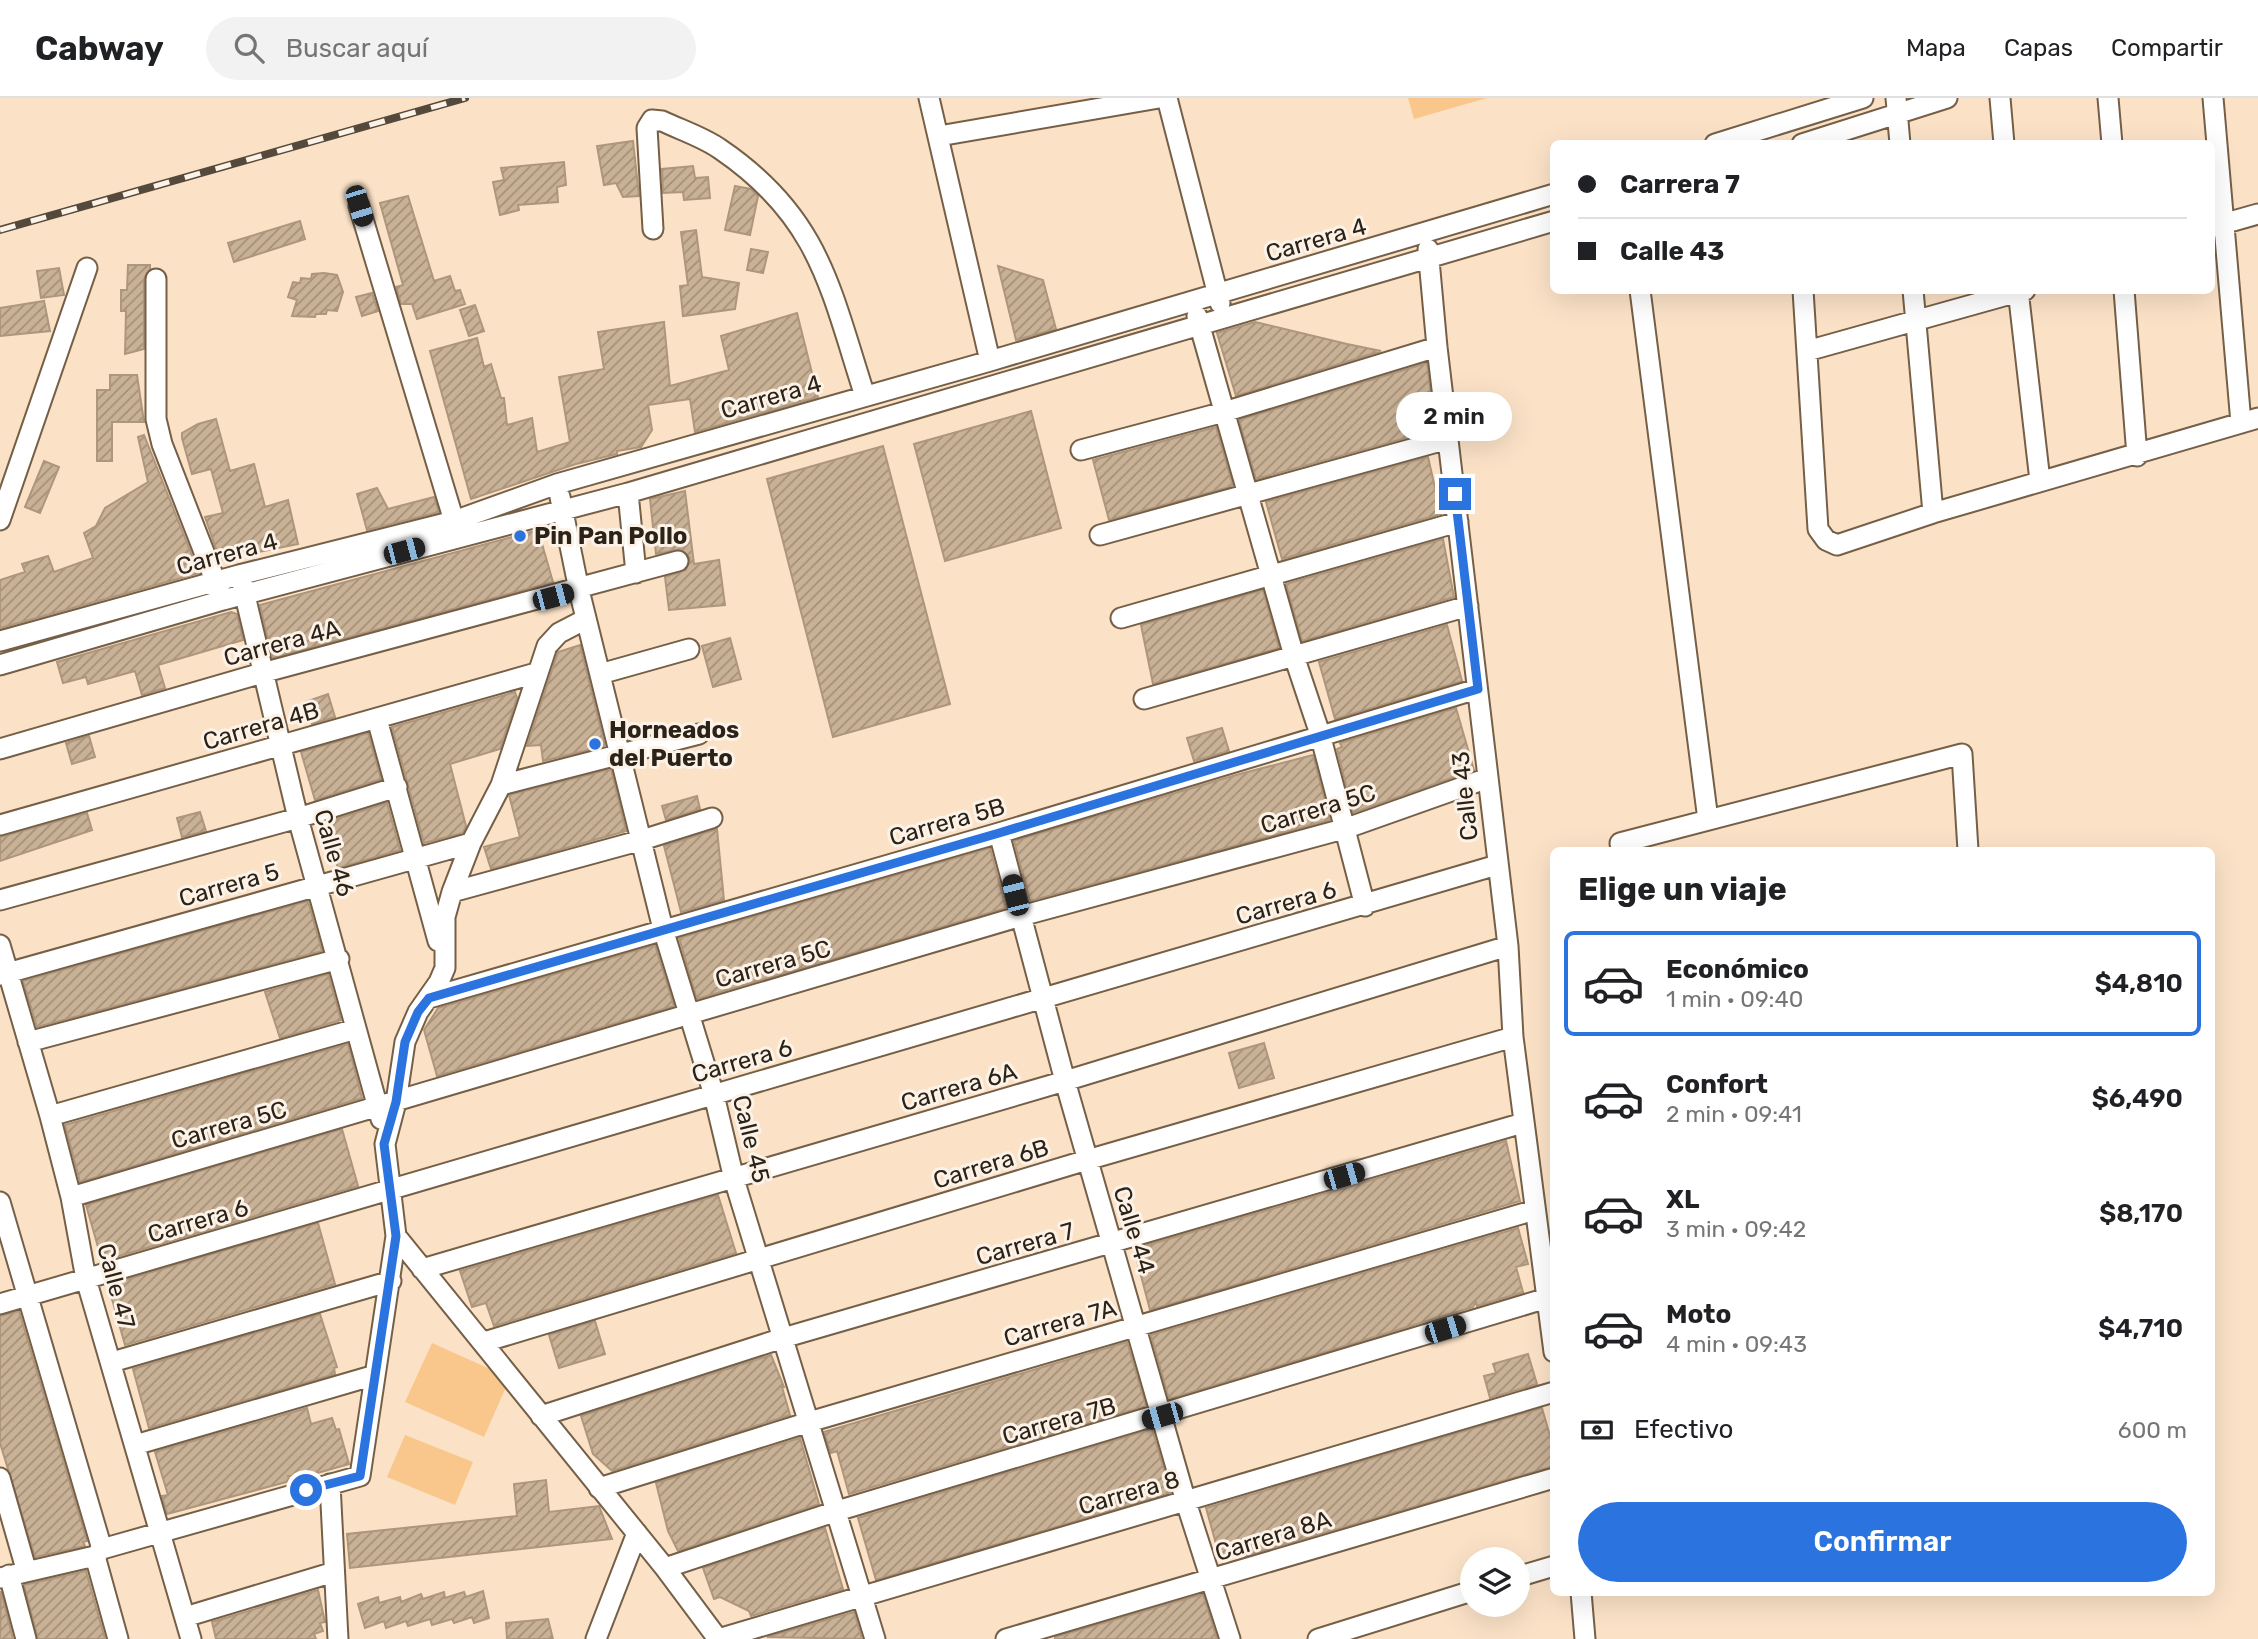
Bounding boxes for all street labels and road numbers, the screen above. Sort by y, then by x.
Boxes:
street label: Carrera 4 [1262,212,1370,268]
street label: Carrera 4 [717,369,825,425]
street label: Carrera 4 [173,527,281,581]
street label: Carrera 4A [221,614,343,672]
street label: Carrera 4B [200,696,322,756]
street label: Calle 43 [1446,750,1484,842]
street label: Carrera 5C [1257,778,1379,840]
street label: Carrera 5B [886,792,1008,852]
street label: Calle 46 [308,806,360,900]
street label: Carrera 5 [176,857,282,913]
street label: Carrera 6 [1233,875,1339,931]
street label: Carrera 5C [712,934,834,994]
street label: Carrera 6 [689,1033,795,1089]
street label: Carrera 6A [898,1057,1020,1117]
street label: Calle 45 [727,1092,775,1186]
street label: Carrera 5C [168,1095,290,1155]
street label: Carrera 6B [930,1133,1052,1195]
street label: Calle 44 [1107,1183,1161,1277]
street label: Carrera 6 [145,1193,251,1249]
street label: Carrera 7 [973,1217,1077,1271]
street label: Calle 47 [91,1240,141,1332]
street label: Carrera 7A [1000,1294,1120,1352]
street label: Carrera 7B [999,1391,1119,1451]
street label: Carrera 8 [1075,1465,1183,1521]
street label: Carrera 8A [1211,1505,1335,1567]

